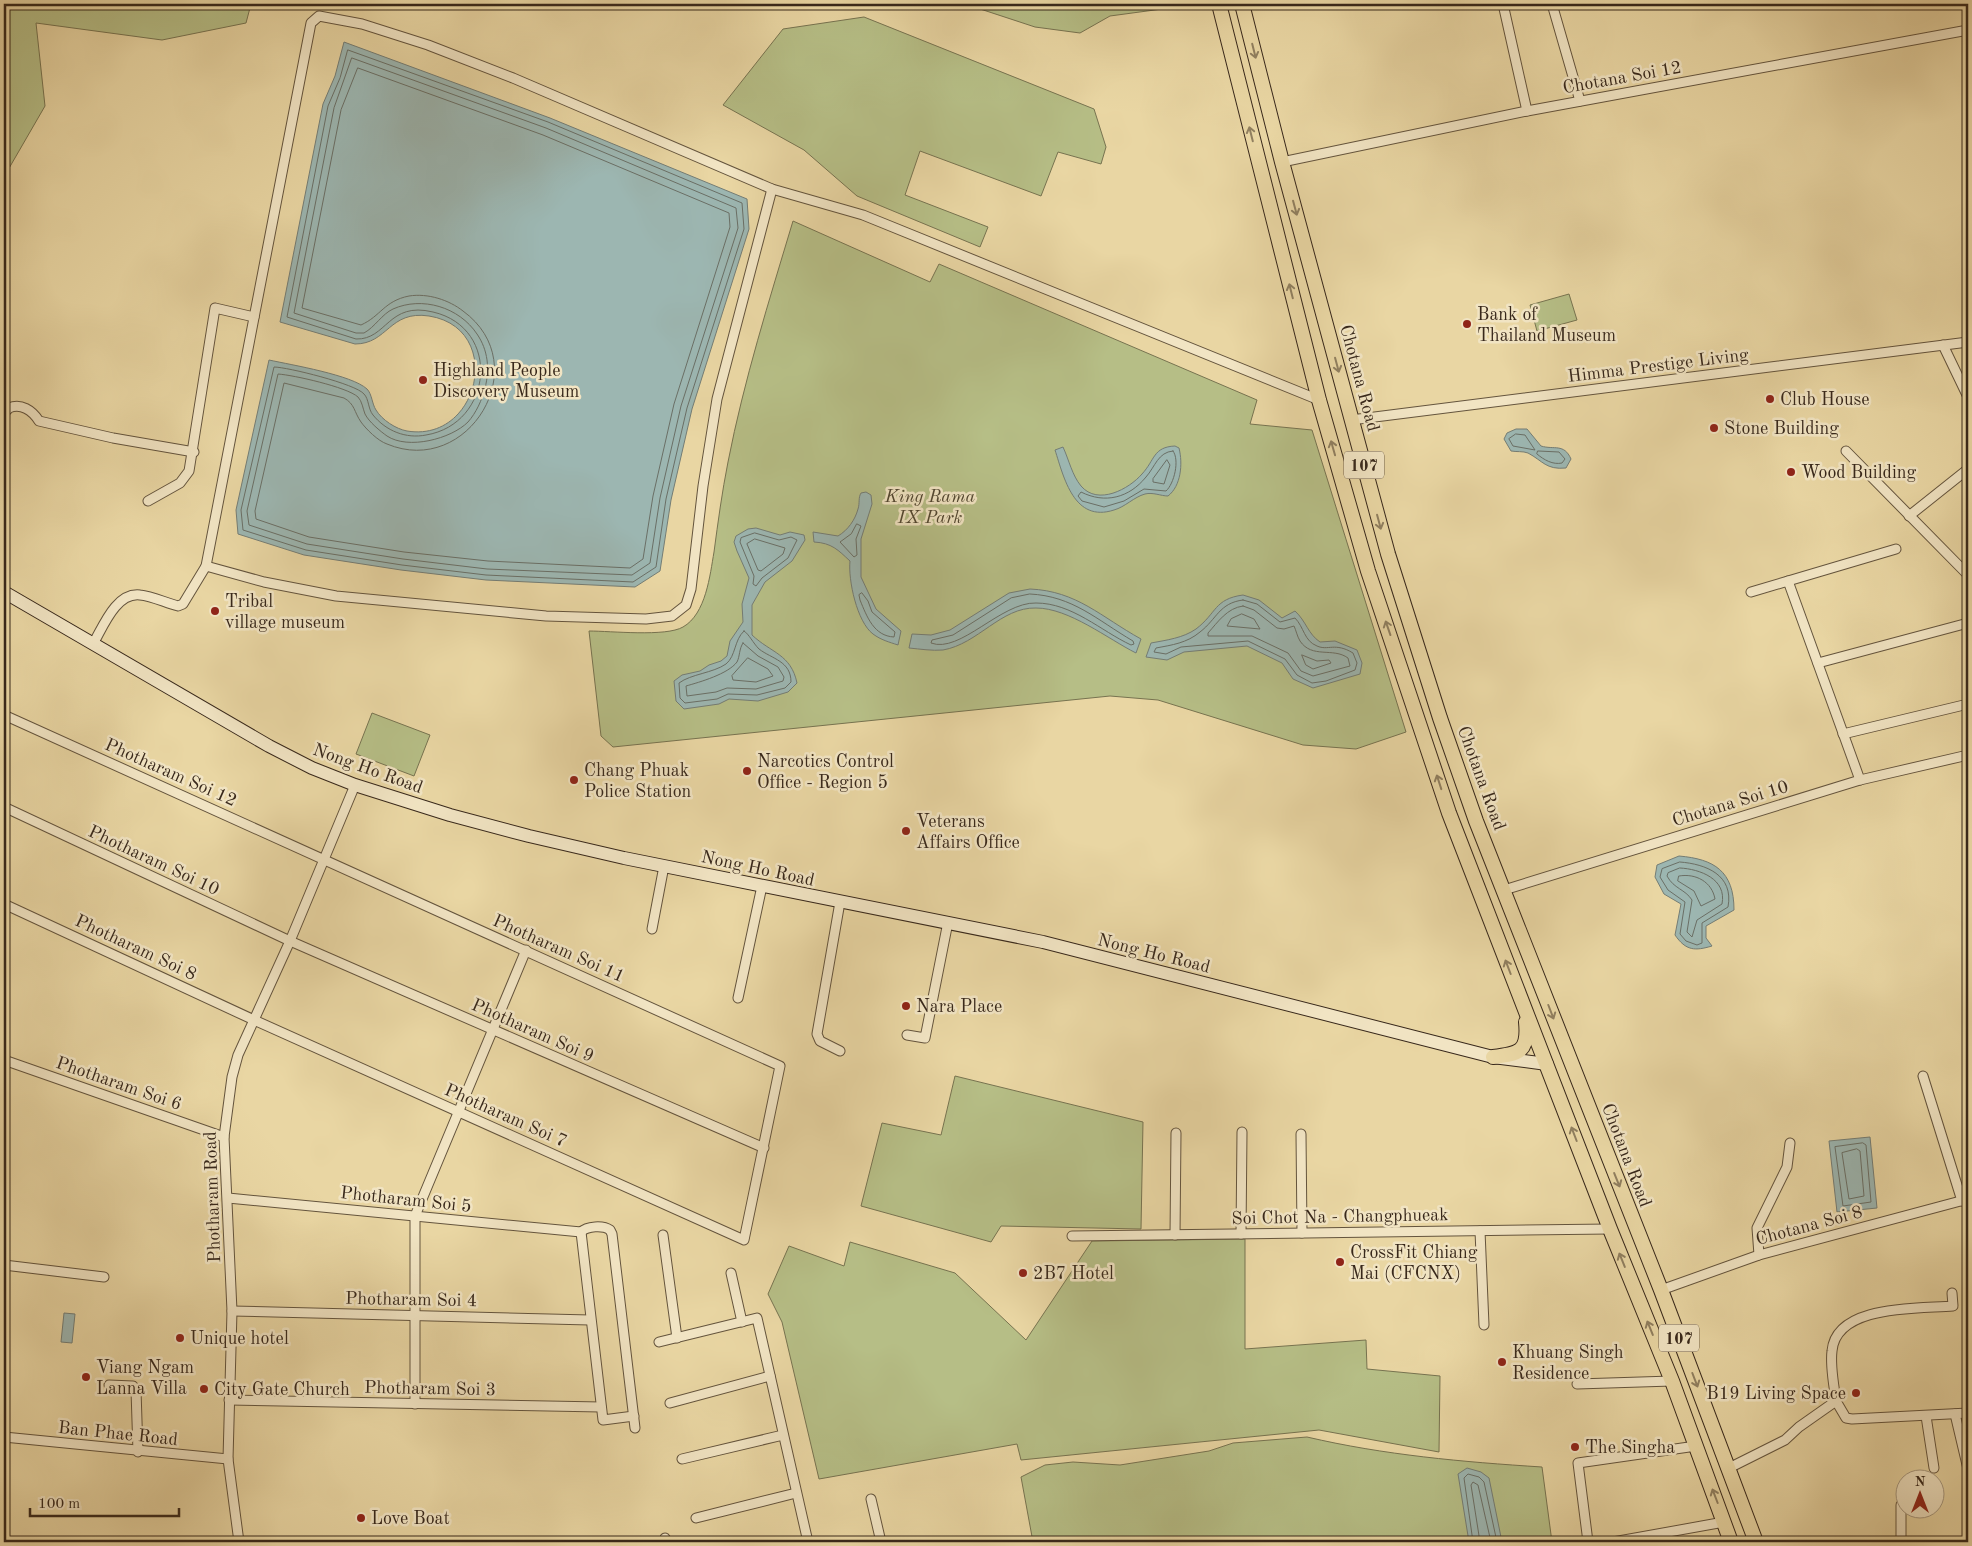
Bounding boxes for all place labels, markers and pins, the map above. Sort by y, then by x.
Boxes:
place label: Bank of Thailand Museum [1477,306,1616,345]
marker: Bank of Thailand Museum [1461,318,1473,330]
place label: Highland People Discovery Museum [433,362,579,401]
marker: Highland People Discovery Museum [417,374,429,386]
place label: Club House [1780,391,1870,409]
marker: Club House [1764,393,1776,405]
place label: Stone Building [1724,420,1839,438]
marker: Stone Building [1708,422,1720,434]
place label: Wood Building [1801,464,1917,482]
marker: Wood Building [1785,466,1797,478]
place label: Tribal village museum [225,593,345,632]
marker: Tribal village museum [209,605,221,617]
place label: Narcotics Control Office - Region 5 [757,753,894,792]
place label: Chang Phuak Police Station [584,762,692,801]
marker: Narcotics Control Office - Region 5 [741,765,753,777]
marker: Chang Phuak Police Station [568,774,580,786]
place label: Veterans Affairs Office [916,813,1020,852]
marker: Veterans Affairs Office [900,825,912,837]
place label: Nara Place [916,998,1002,1016]
marker: Nara Place [900,1000,912,1012]
place label: CrossFit Chiang Mai (CFCNX) [1350,1244,1478,1283]
marker: CrossFit Chiang Mai (CFCNX) [1334,1256,1346,1268]
place label: 2B7 Hotel [1033,1265,1114,1283]
marker: 2B7 Hotel [1017,1267,1029,1279]
place label: Unique hotel [190,1330,289,1348]
marker: Unique hotel [174,1332,186,1344]
place label: Khuang Singh Residence [1512,1344,1624,1383]
marker: Khuang Singh Residence [1496,1356,1508,1368]
place label: Viang Ngam Lanna Villa [96,1359,194,1398]
marker: Viang Ngam Lanna Villa [80,1371,92,1383]
place label: City Gate Church [214,1381,350,1399]
marker: City Gate Church [198,1383,210,1395]
place label: B19 Living Space [1706,1385,1846,1403]
marker: B19 Living Space [1850,1387,1862,1399]
place label: The Singha [1585,1439,1675,1457]
marker: The Singha [1569,1441,1581,1453]
place label: Love Boat [371,1510,450,1528]
marker: Love Boat [355,1512,367,1524]

